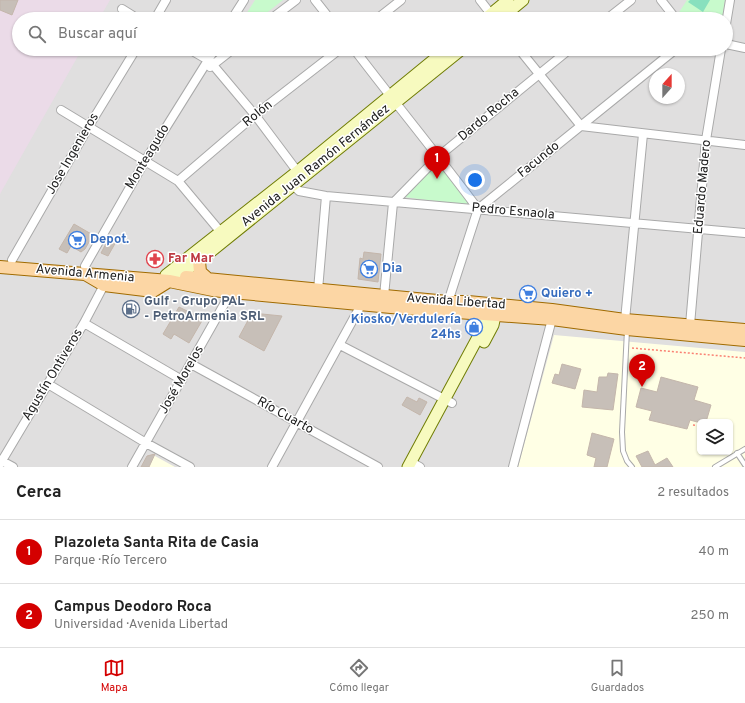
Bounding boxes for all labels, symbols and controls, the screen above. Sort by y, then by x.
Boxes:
search box [12,12,733,56]
icon: search [26,23,48,45]
text: Buscar aquí [58,25,137,44]
north arrow [649,68,685,104]
street label: Dardo Rocha [455,85,523,145]
street label: Rolón [240,97,276,131]
street label: Avenida Juan Ramón Fernández [238,101,394,231]
street label: Jose Ingenieros [43,110,103,198]
street label: Monteagudo [122,122,174,192]
street label: Facundo [515,138,563,182]
street label: Eduardo Madero [691,139,715,235]
pin: 1 [424,146,450,179]
your location [465,170,485,190]
street label: Pedro Esnaola [471,200,555,224]
supermarket icon: Depot. [67,230,87,250]
place label: Depot. [90,232,129,248]
pharmacy icon: Far Mar [145,249,165,269]
place label: Far Mar [168,251,214,267]
supermarket icon: Dia [359,259,379,279]
place label: Dia [382,261,402,277]
street label: Avenida Armenia [35,262,135,286]
supermarket icon: Quiero + [518,284,538,304]
place label: Quiero + [541,286,593,302]
street label: Avenida Libertad [406,291,506,313]
place label: Gulf - Grupo PAL - PetroArmenia SRL [144,294,265,325]
fuel station icon: Gulf - Grupo PAL - PetroArmenia SRL [121,299,141,319]
place label: Kiosko/Verdulería 24hs [351,312,461,343]
shop icon: Kiosko/Verdulería 24hs [464,317,484,337]
street label: Agustín Ontiveros [19,326,87,424]
street label: José Morelos [156,343,208,417]
pin: 2 [629,354,655,387]
street label: Río Cuarto [254,394,316,438]
map controls [697,419,733,455]
button: layers [697,419,733,455]
text: Cerca [16,482,62,504]
text: 2 resultados [657,485,729,501]
text: Plazoleta Santa Rita de Casia [54,534,259,553]
text: 1 [26,544,32,560]
text: 40 m [699,544,729,560]
text: Parque · Río Tercero [54,553,167,569]
text: Campus Deodoro Roca [54,598,212,617]
text: 2 [25,608,33,624]
text: 250 m [691,608,729,624]
text: Universidad · Avenida Libertad [54,617,228,633]
tab: Mapa [101,657,127,695]
tab: Cómo llegar [329,657,389,695]
tab: Guardados [591,657,644,695]

